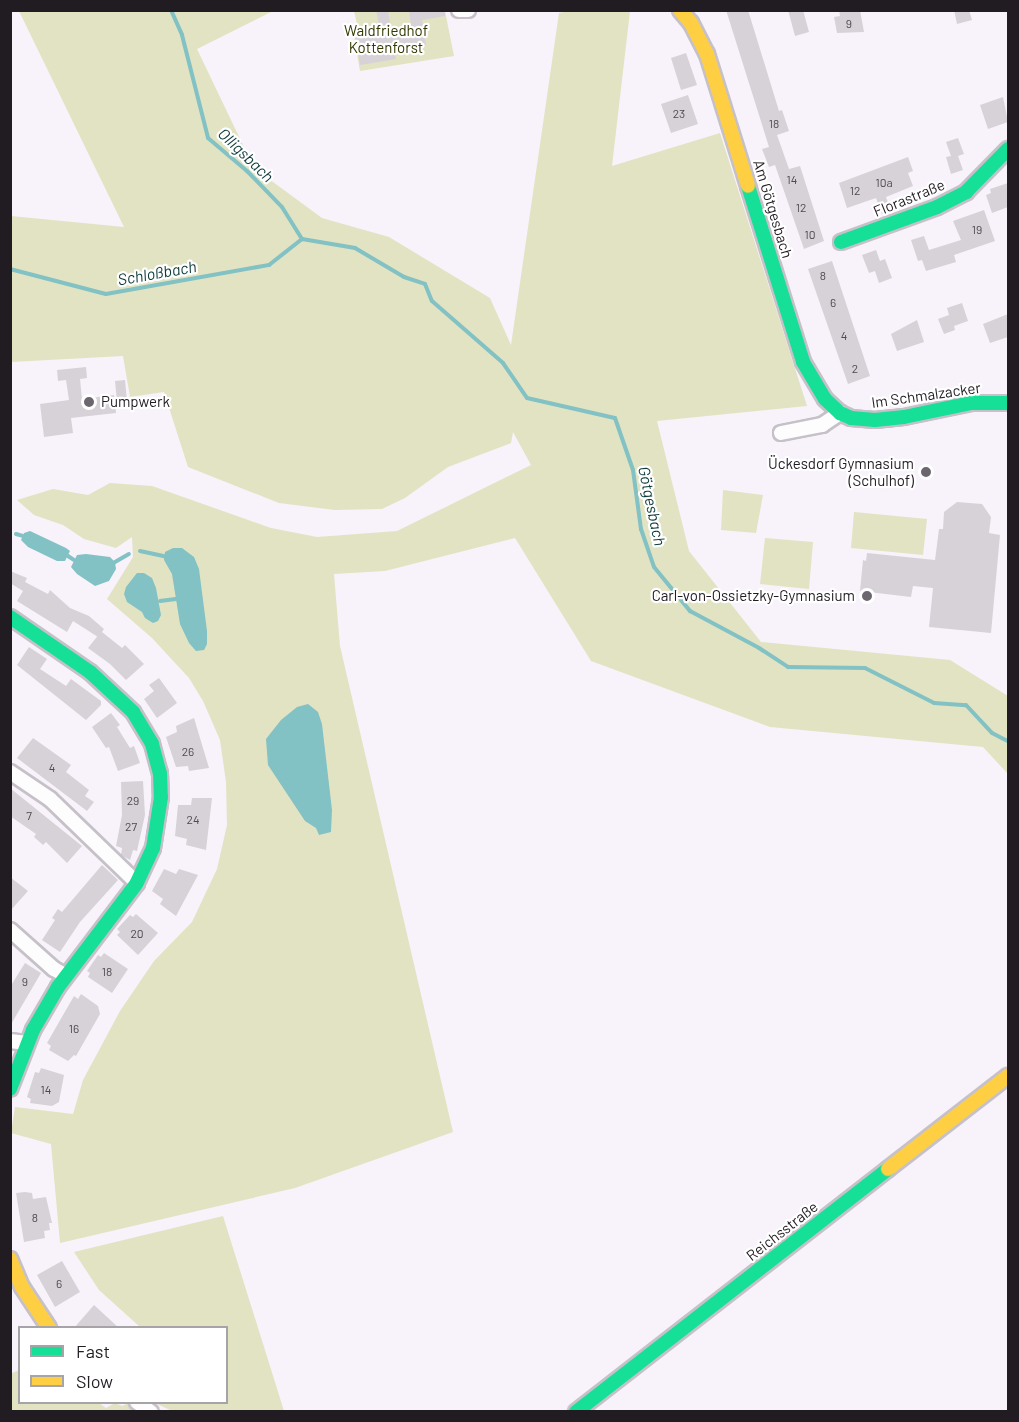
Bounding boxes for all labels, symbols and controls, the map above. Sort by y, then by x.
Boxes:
house number: 9 [846,17,852,31]
park label: Waldfriedhof Kottenforst [344,21,428,56]
house number: 23 [673,107,685,121]
house number: 18 [769,117,779,131]
water label: Olligsbach [214,124,278,186]
street label: Am Götgesbach [750,158,796,260]
house number: 14 [787,173,797,187]
street label: Florastraße [871,176,947,220]
house number: 10a [875,176,893,190]
house number: 12 [850,184,860,198]
house number: 12 [796,201,806,215]
house number: 19 [972,223,982,237]
house number: 10 [805,228,815,242]
water label: Schloßbach [116,257,198,289]
house number: 8 [820,269,826,283]
house number: 6 [830,296,836,310]
house number: 4 [841,329,847,343]
house number: 2 [852,362,858,376]
street label: Im Schmalzacker [870,378,982,412]
place label: Pumpwerk [101,393,170,411]
marker: Pumpwerk [82,395,96,409]
place label: Ückesdorf Gymnasium (Schulhof) [768,454,914,489]
water label: Götgesbach [634,465,670,547]
marker: Ückesdorf Gymnasium (Schulhof) [919,465,933,479]
place label: Carl-von-Ossietzky-Gymnasium [652,587,855,605]
marker: Carl-von-Ossietzky-Gymnasium [860,589,874,603]
house number: 26 [182,745,194,759]
house number: 4 [49,761,55,775]
house number: 29 [127,794,139,808]
house number: 7 [26,809,32,823]
house number: 24 [186,813,200,827]
house number: 27 [125,820,137,834]
house number: 20 [130,927,144,941]
house number: 18 [102,965,112,979]
house number: 9 [22,975,28,989]
house number: 16 [69,1022,79,1036]
house number: 14 [41,1083,51,1097]
street label: Reichsstraße [743,1197,821,1265]
house number: 8 [32,1211,38,1225]
house number: 6 [56,1277,62,1291]
legend [18,1326,228,1404]
text: Fast [76,1340,110,1362]
text: Slow [76,1370,113,1392]

